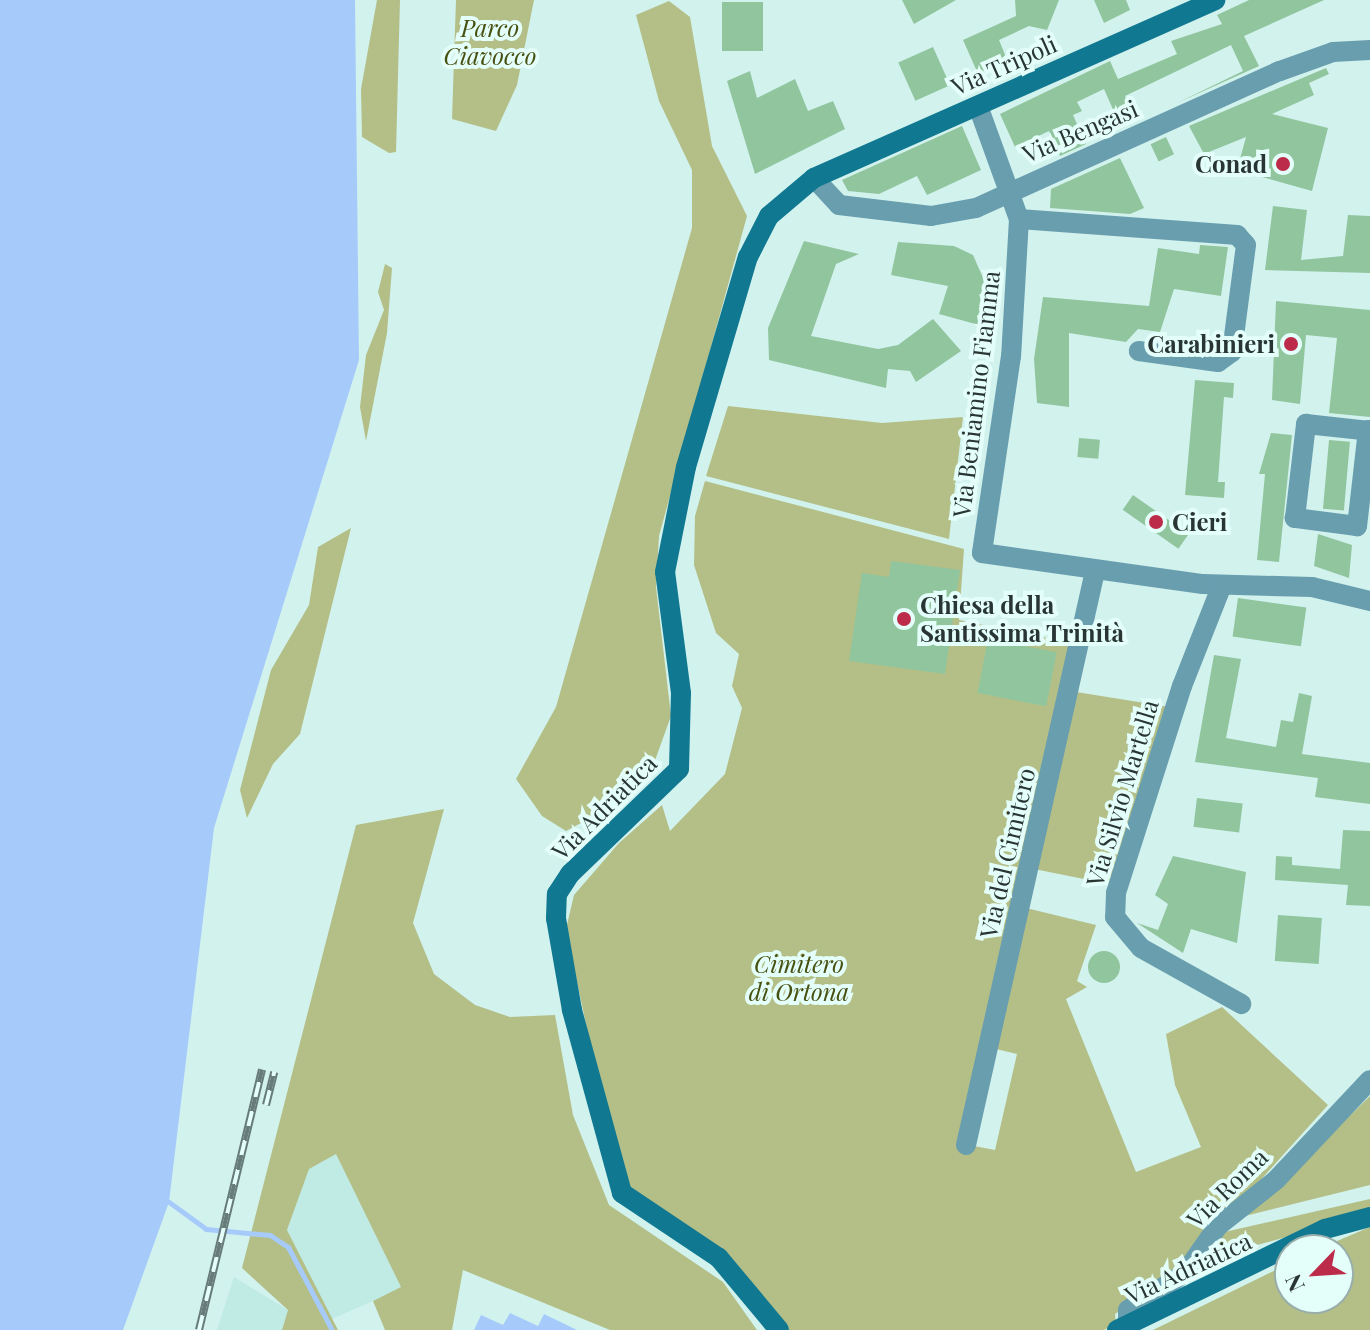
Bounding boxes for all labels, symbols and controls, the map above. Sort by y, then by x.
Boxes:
park label: Parco Ciavocco [444,14,536,70]
street label: Via Tripoli [947,29,1061,101]
street label: Via Bengasi [1018,94,1142,168]
place label: Conad [1195,150,1267,178]
marker: Conad [1274,155,1292,173]
street label: Via Beniamino Fiamma [947,269,1005,519]
place label: Carabinieri [1147,330,1275,358]
marker: Carabinieri [1282,335,1300,353]
place label: Cieri [1172,508,1227,536]
marker: Cieri [1147,513,1165,531]
place label: Chiesa della Santissima Trinità [920,591,1125,647]
marker: Chiesa della Santissima Trinità [895,610,913,628]
street label: Via Silvio Martella [1080,696,1164,890]
street label: Via Adriatica [545,748,663,866]
street label: Via del Cimitero [973,765,1041,941]
park label: Cimitero di Ortona [749,950,849,1006]
street label: Via Roma [1181,1142,1273,1234]
street label: Via Adriatica [1120,1226,1256,1310]
north arrow [1274,1234,1354,1314]
text: N [1277,1270,1311,1297]

